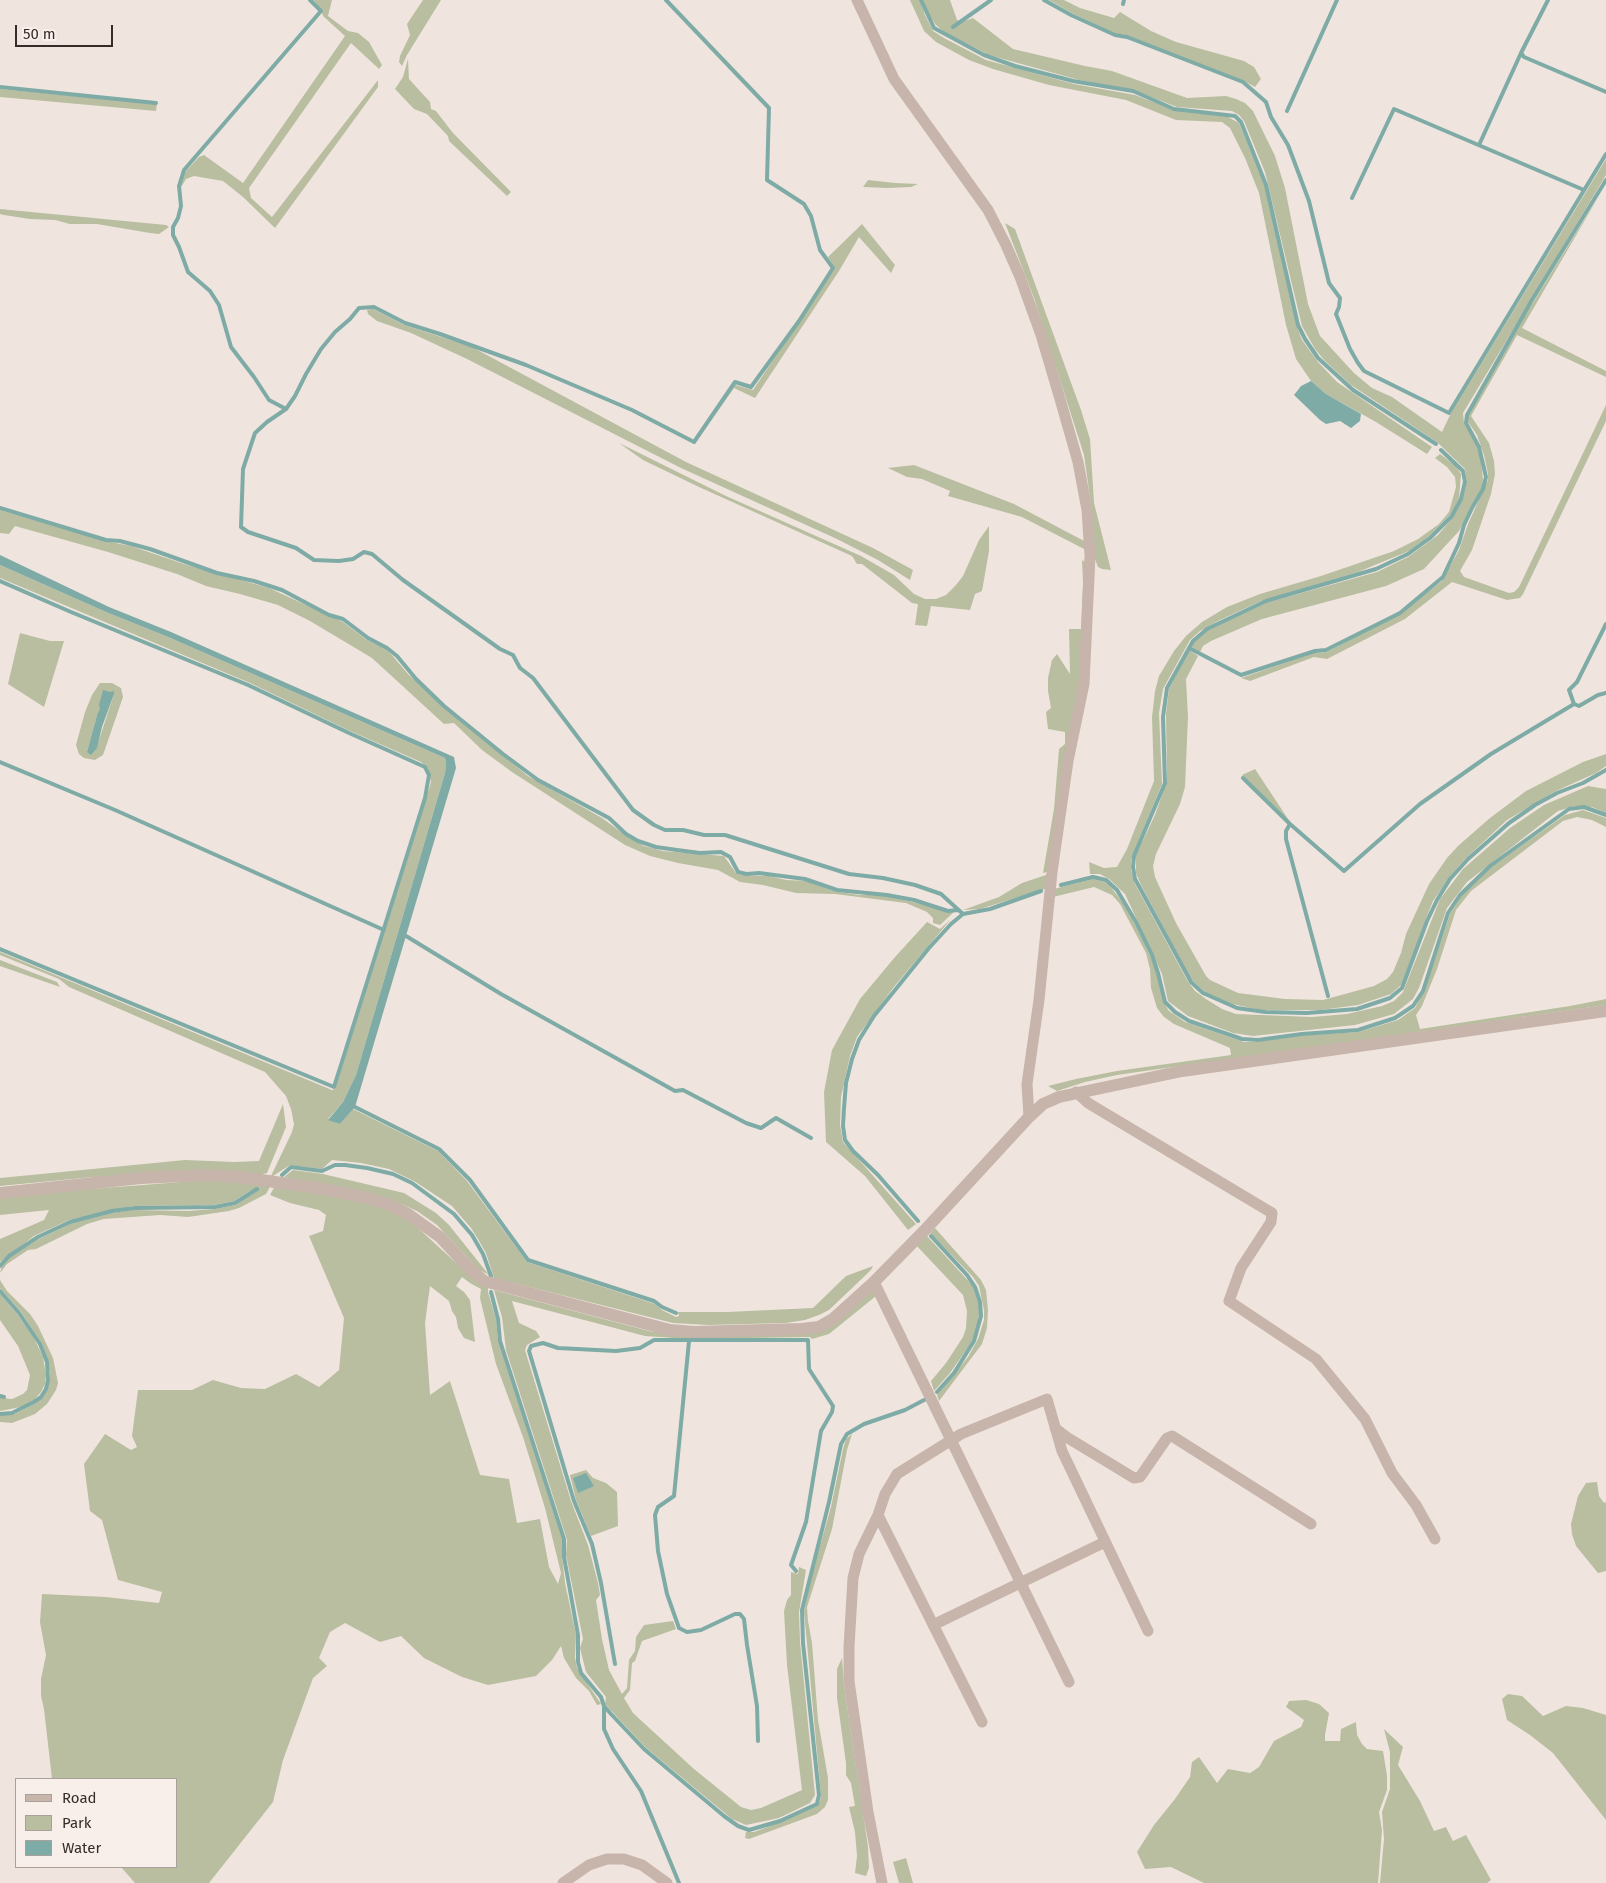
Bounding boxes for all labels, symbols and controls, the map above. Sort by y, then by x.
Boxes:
scale bar [18,15,115,47]
text: 50 m [23,25,56,43]
legend [15,1778,178,1868]
text: Road [62,1789,97,1807]
text: Park [62,1814,92,1832]
text: Water [62,1839,101,1857]

